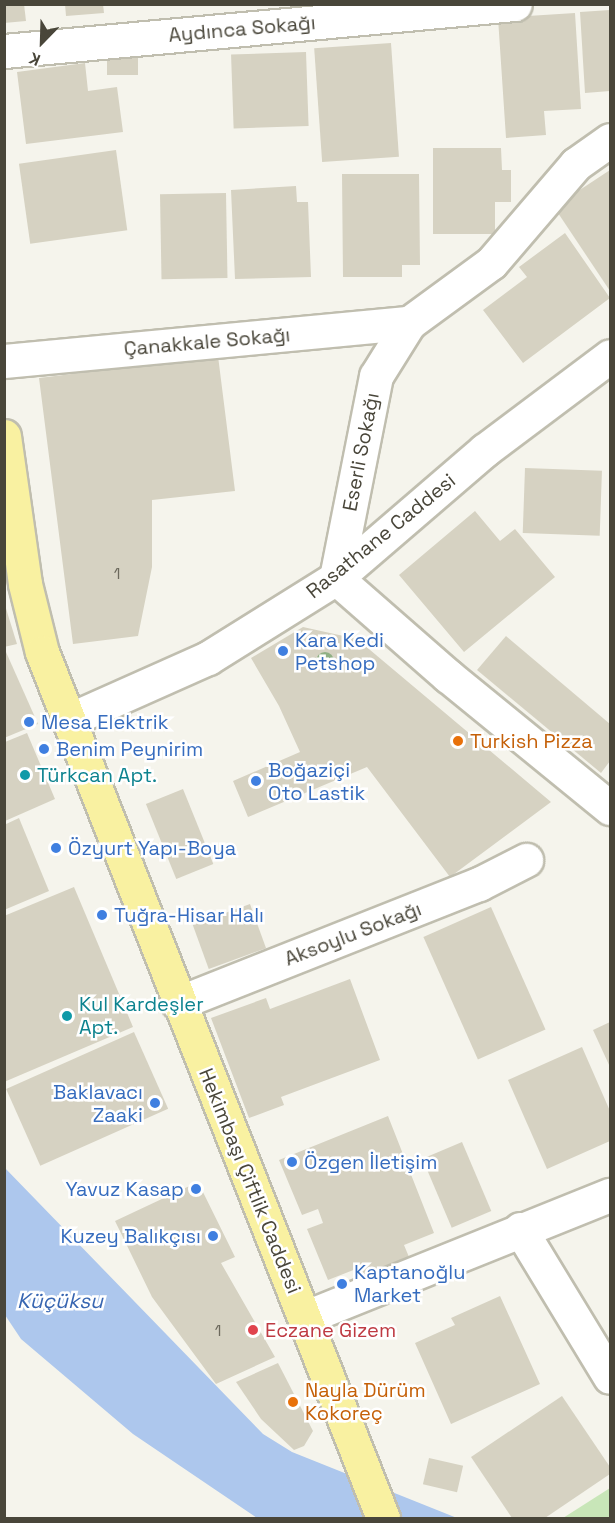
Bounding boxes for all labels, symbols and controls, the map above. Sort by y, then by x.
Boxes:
street label: Aydınca Sokağı [167,11,317,47]
north arrow [12,12,72,72]
text: K [26,47,43,71]
street label: Çanakkale Sokağı [123,323,291,361]
street label: Eserli Sokağı [338,391,384,513]
street label: Rasathane Caddesi [302,469,460,603]
house number: 1 [114,564,120,584]
place label: Kara Kedi Petshop [295,628,384,675]
marker: Kara Kedi Petshop [276,644,290,658]
place label: Mesa Elektrik [41,710,168,734]
marker: Mesa Elektrik [22,715,36,729]
place label: Turkish Pizza [470,729,593,753]
marker: Turkish Pizza [451,734,465,748]
place label: Benim Peynirim [56,737,203,761]
marker: Benim Peynirim [37,742,51,756]
place label: Boğaziçi Oto Lastik [268,758,365,805]
place label: Türkcan Apt. [37,763,157,787]
marker: Türkcan Apt. [18,768,32,782]
marker: Boğaziçi Oto Lastik [249,774,263,788]
place label: Özyurt Yapı-Boya [68,836,236,860]
marker: Özyurt Yapı-Boya [49,841,63,855]
street label: Aksoylu Sokağı [281,897,425,971]
place label: Tuğra-Hisar Halı [114,903,264,927]
marker: Tuğra-Hisar Halı [95,908,109,922]
place label: Kul Kardeşler Apt. [79,993,204,1040]
marker: Kul Kardeşler Apt. [60,1009,74,1023]
street label: Hekimbaşı Çiftlik Caddesi [194,1065,306,1297]
place label: Baklavacı Zaaki [53,1080,143,1127]
marker: Baklavacı Zaaki [148,1096,162,1110]
place label: Özgen İletişim [304,1150,437,1174]
marker: Özgen İletişim [285,1155,299,1169]
place label: Yavuz Kasap [65,1177,184,1201]
marker: Yavuz Kasap [189,1182,203,1196]
place label: Kuzey Balıkçısı [60,1224,201,1248]
marker: Kuzey Balıkçısı [206,1229,220,1243]
place label: Kaptanoğlu Market [354,1260,465,1307]
marker: Kaptanoğlu Market [335,1277,349,1291]
water label: Küçüksu [17,1288,103,1314]
place label: Eczane Gizem [265,1318,396,1342]
house number: 1 [215,1321,221,1341]
marker: Eczane Gizem [246,1323,260,1337]
place label: Nayla Dürüm Kokoreç [305,1378,426,1425]
marker: Nayla Dürüm Kokoreç [286,1395,300,1409]

